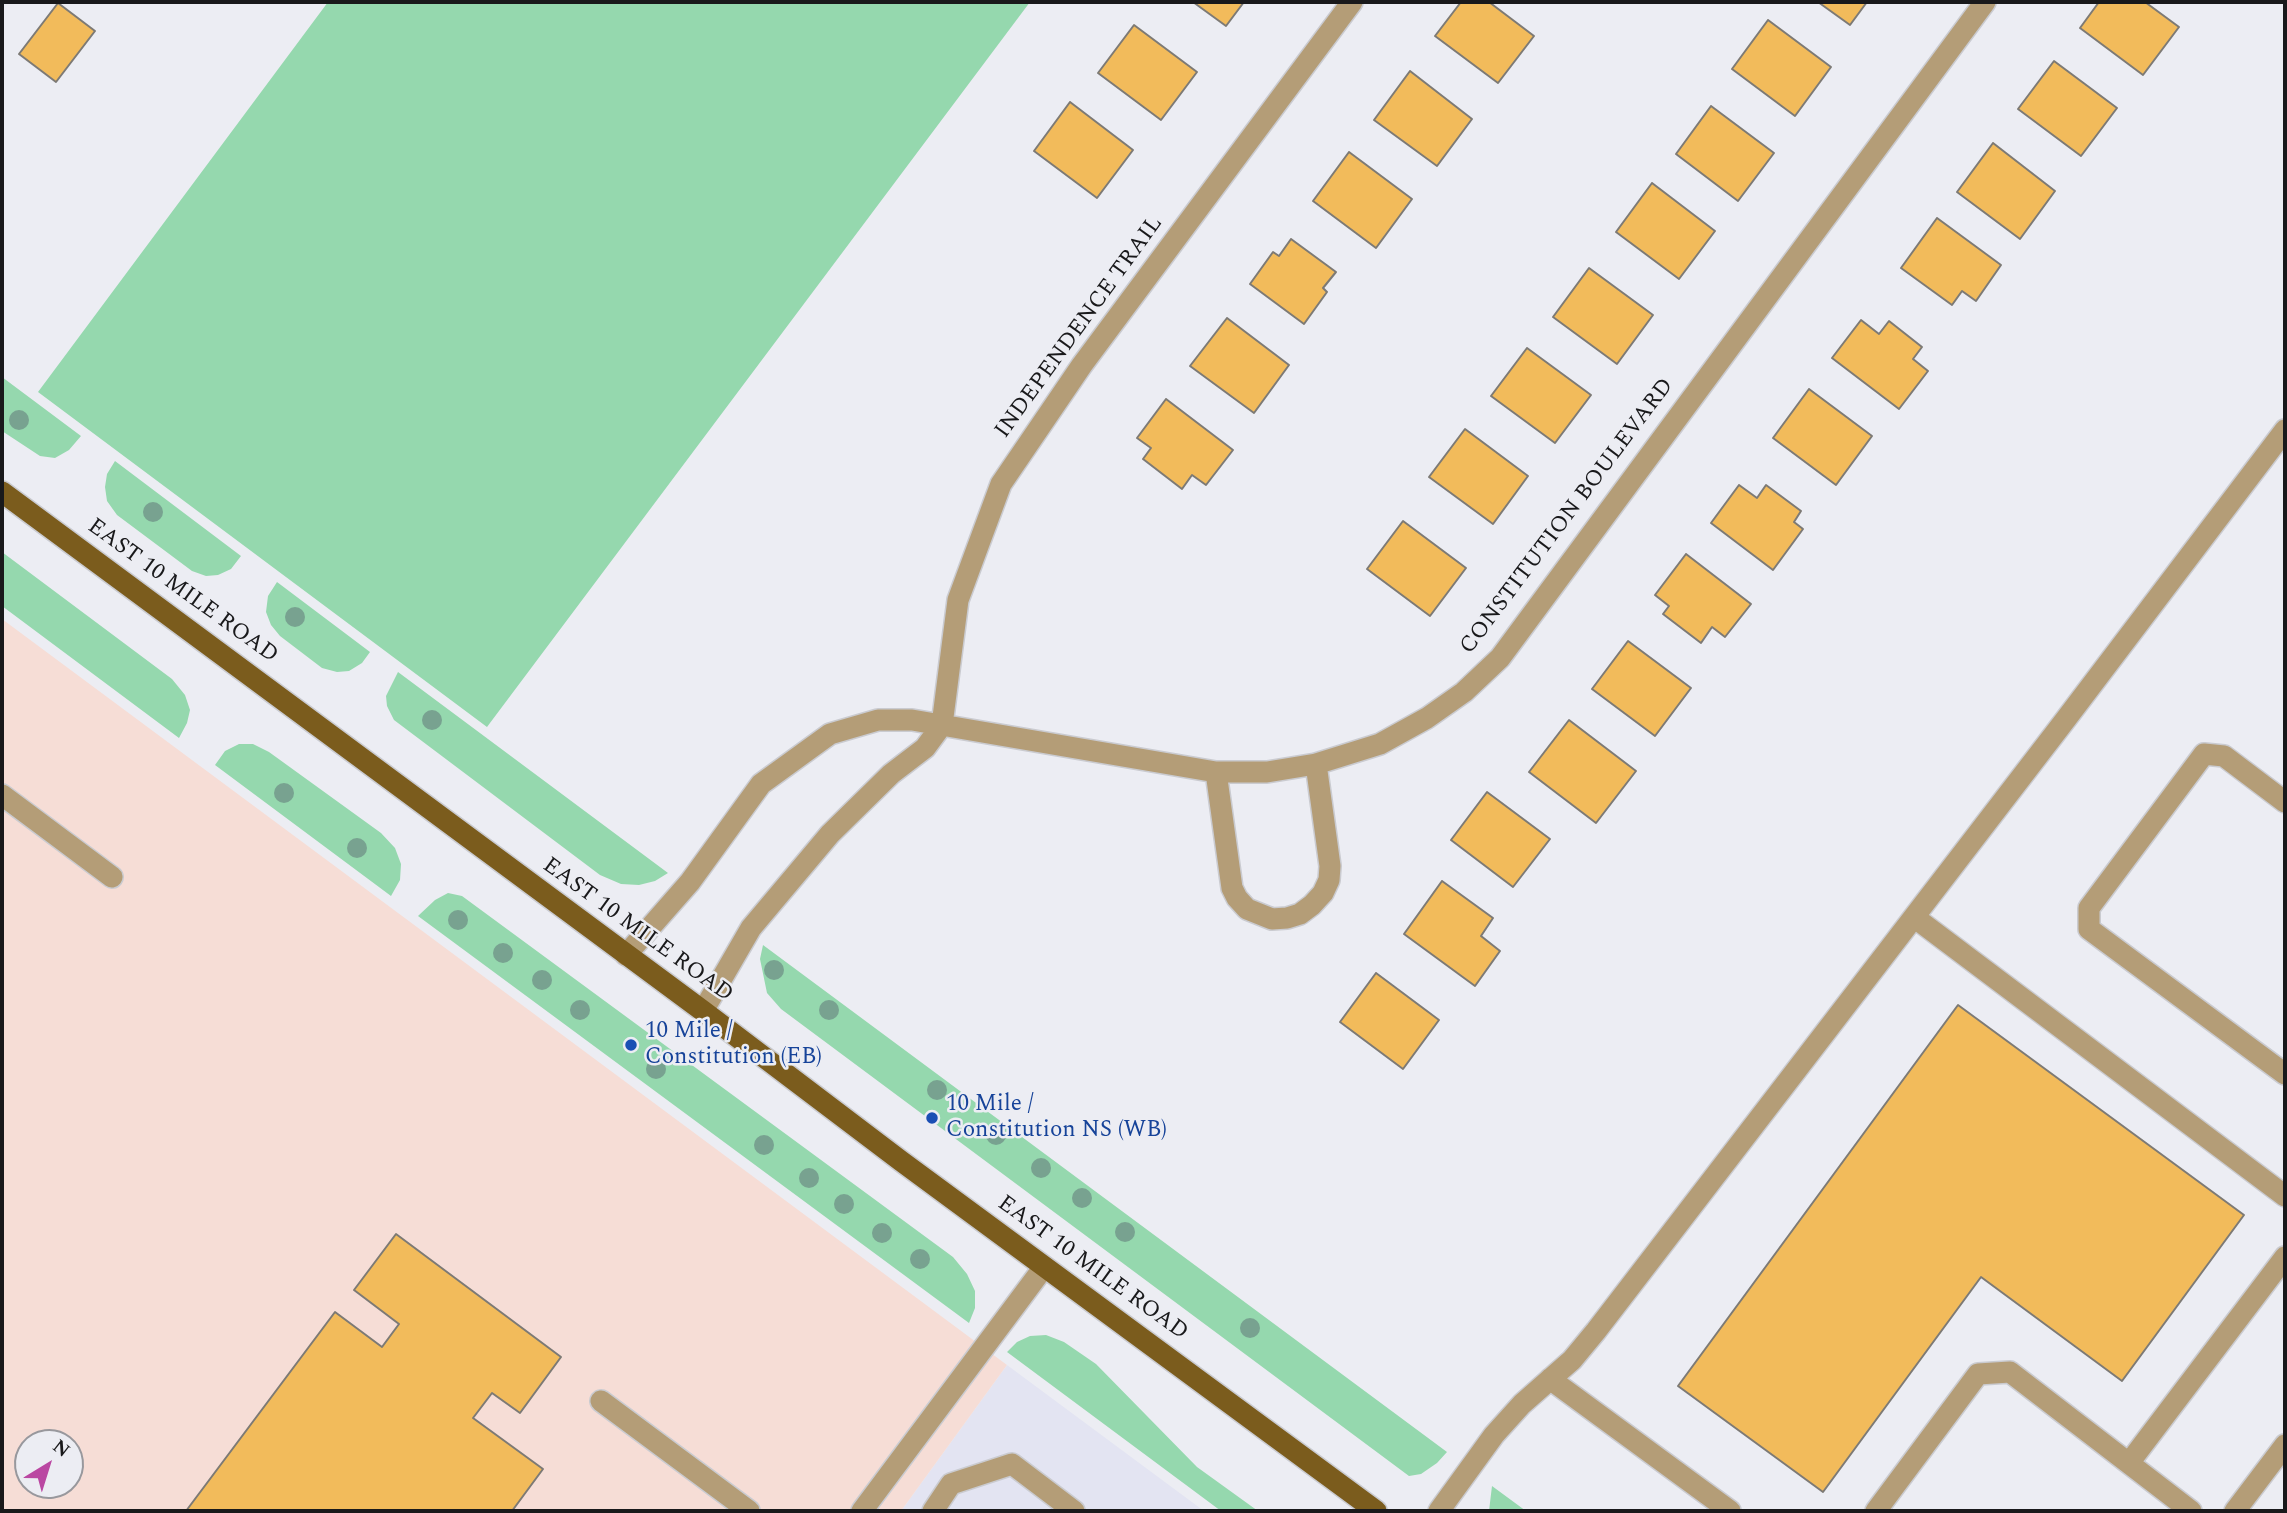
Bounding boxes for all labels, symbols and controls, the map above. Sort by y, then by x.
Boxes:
street label: INDEPENDENCE TRAIL [990,212,1170,444]
street label: CONSTITUTION BOULEVARD [1455,374,1681,660]
street label: EAST 10 MILE ROAD [81,514,283,670]
street label: EAST 10 MILE ROAD [536,853,738,1009]
place label: 10 Mile / Constitution (EB) [645,1018,822,1072]
marker: 10 Mile / Constitution (EB) [623,1037,639,1053]
place label: 10 Mile / Constitution NS (WB) [946,1091,1167,1145]
marker: 10 Mile / Constitution NS (WB) [924,1110,940,1126]
street label: EAST 10 MILE ROAD [991,1191,1193,1347]
north arrow [14,1429,84,1499]
text: N [46,1432,76,1465]

